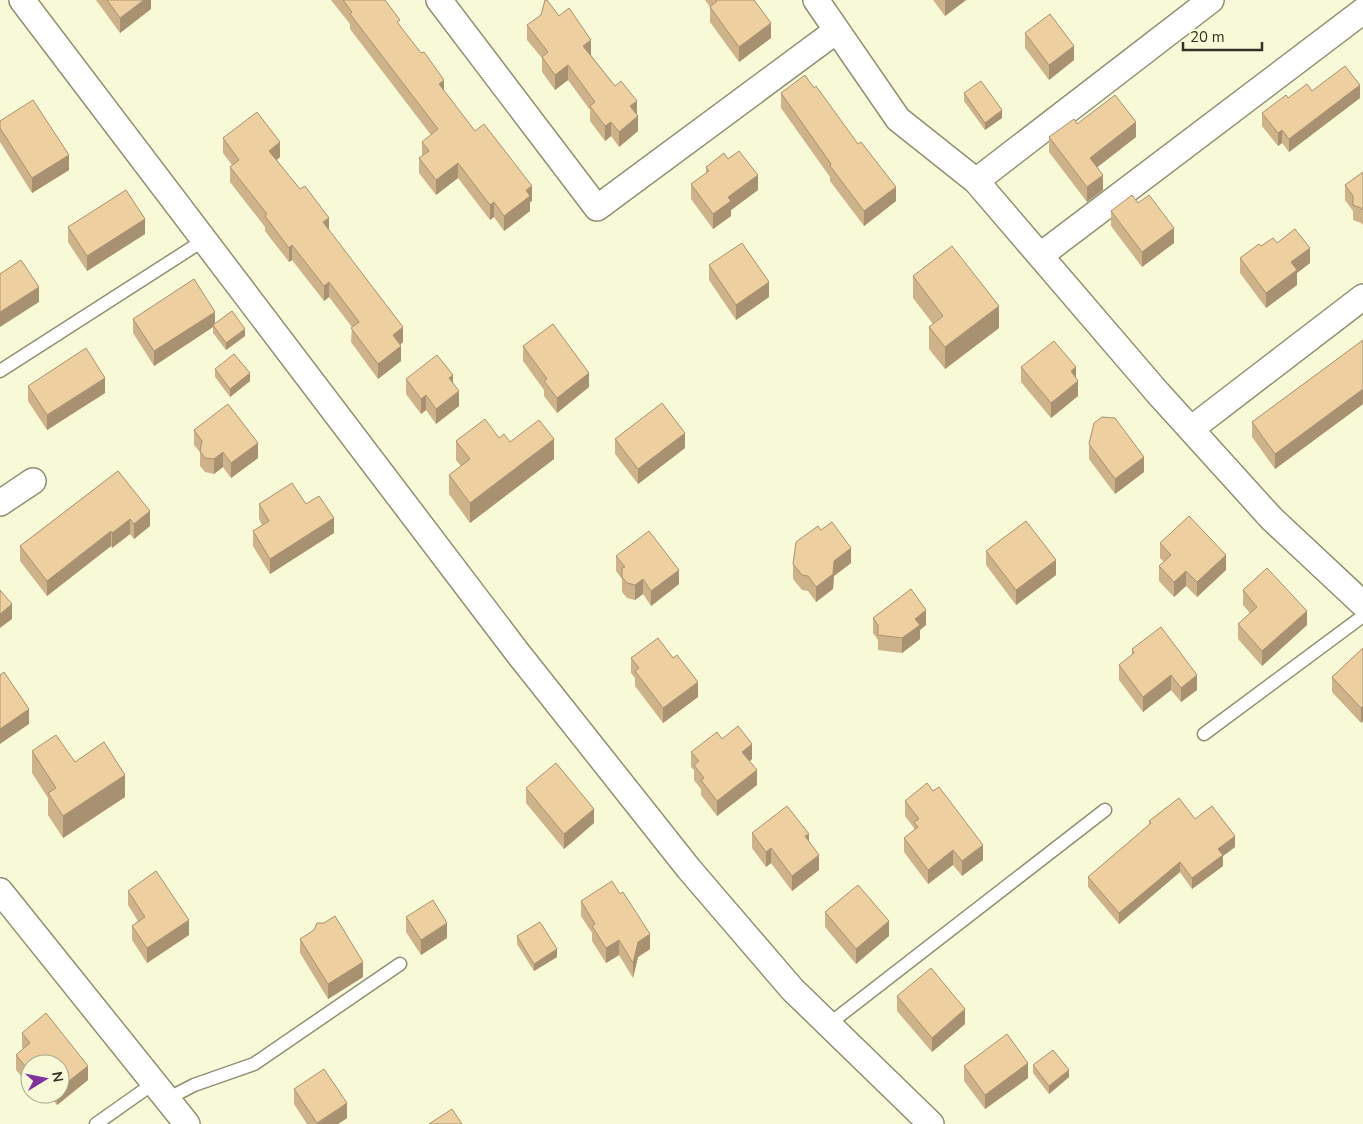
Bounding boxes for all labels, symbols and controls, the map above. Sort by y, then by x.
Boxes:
scale bar [1183,20,1262,52]
text: 20 m [1190,27,1225,47]
north arrow [20,1054,70,1104]
text: N [47,1070,68,1084]

